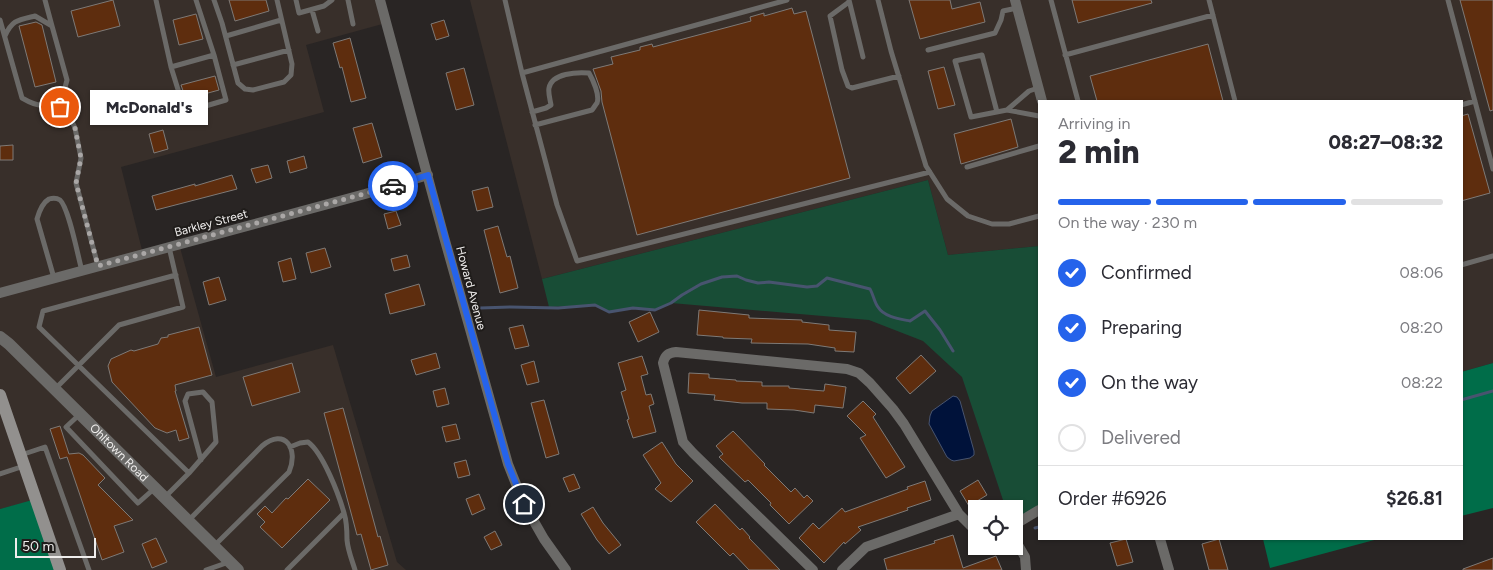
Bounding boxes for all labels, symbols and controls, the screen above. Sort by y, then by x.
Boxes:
pin [39,86,81,128]
callout: McDonald's [90,90,208,124]
icon: bag [46,93,74,121]
text: McDonald's [106,98,192,117]
text: Arriving in [1058,114,1130,133]
text: 08:27–08:32 [1329,131,1443,154]
text: 2 min [1058,133,1140,171]
courier [368,161,418,211]
icon: car [379,172,407,200]
street label: Barkley Street [173,206,250,239]
text: On the way · 230 m [1058,213,1197,232]
street label: Howard Avenue [453,245,489,332]
icon: check [1058,259,1086,287]
text: Confirmed [1101,261,1192,284]
text: 08:06 [1400,263,1443,282]
icon: check [1058,314,1086,342]
text: Preparing [1101,316,1182,339]
text: 08:20 [1400,318,1443,337]
icon: check [1058,369,1086,397]
text: On the way [1101,371,1198,394]
text: 08:22 [1401,373,1443,392]
street label: Ohltown Road [87,421,151,485]
text: Delivered [1101,426,1181,449]
pin [503,483,545,525]
text: Order #6926 [1058,487,1167,510]
text: $26.81 [1386,487,1443,510]
icon: home [510,490,538,518]
map controls [968,500,1023,555]
button: locate [968,500,1023,555]
scale bar [15,535,96,558]
text: 50 m [22,538,54,555]

